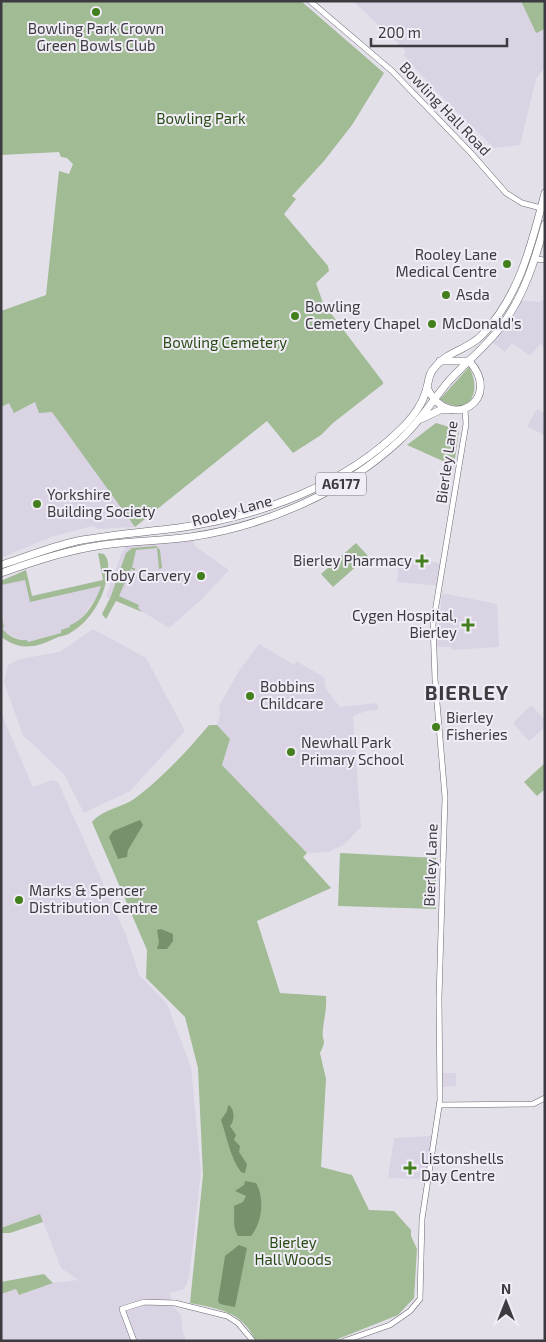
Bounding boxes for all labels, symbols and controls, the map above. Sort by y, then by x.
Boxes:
marker: Bowling Park Crown Green Bowls Club [90,6,102,18]
scale bar [371,15,507,47]
place label: Bowling Park Crown Green Bowls Club [28,19,164,54]
text: 200 m [378,23,421,41]
street label: Bowling Hall Road [396,58,495,159]
park label: Bowling Park [156,109,246,127]
place label: Rooley Lane Medical Centre [396,245,497,280]
marker: Rooley Lane Medical Centre [501,258,513,270]
place label: Asda [456,285,490,303]
marker: Asda [440,289,452,301]
place label: Bowling Cemetery Chapel [305,297,421,332]
marker: Bowling Cemetery Chapel [289,310,301,322]
place label: McDonald's [442,314,522,332]
marker: McDonald's [426,318,438,330]
park label: Bowling Cemetery [163,333,287,351]
street label: Bierley Lane [431,419,461,504]
road number: A6177 [316,472,366,496]
place label: Yorkshire Building Society [47,485,156,520]
street label: Rooley Lane [190,491,274,529]
marker: Yorkshire Building Society [31,498,43,510]
place label: Bierley Pharmacy [293,551,412,569]
marker: Bierley Pharmacy [416,555,428,567]
place label: Toby Carvery [103,566,191,584]
marker: Toby Carvery [195,570,207,582]
place label: Cygen Hospital, Bierley [352,606,457,641]
marker: Cygen Hospital, Bierley [461,618,475,632]
place label: Bobbins Childcare [260,677,323,712]
district label: BIERLEY [425,680,509,704]
marker: Bobbins Childcare [244,690,256,702]
place label: Bierley Fisheries [446,708,508,743]
marker: Bierley Fisheries [430,721,442,733]
place label: Newhall Park Primary School [301,733,404,768]
marker: Newhall Park Primary School [285,746,297,758]
street label: Bierley Lane [420,823,440,907]
place label: Marks & Spencer Distribution Centre [29,881,158,916]
marker: Marks & Spencer Distribution Centre [13,894,25,906]
place label: Listonshells Day Centre [421,1149,504,1184]
marker: Listonshells Day Centre [403,1161,417,1175]
park label: Bierley Hall Woods [254,1233,332,1268]
north arrow [481,1277,531,1327]
text: N [501,1280,511,1297]

